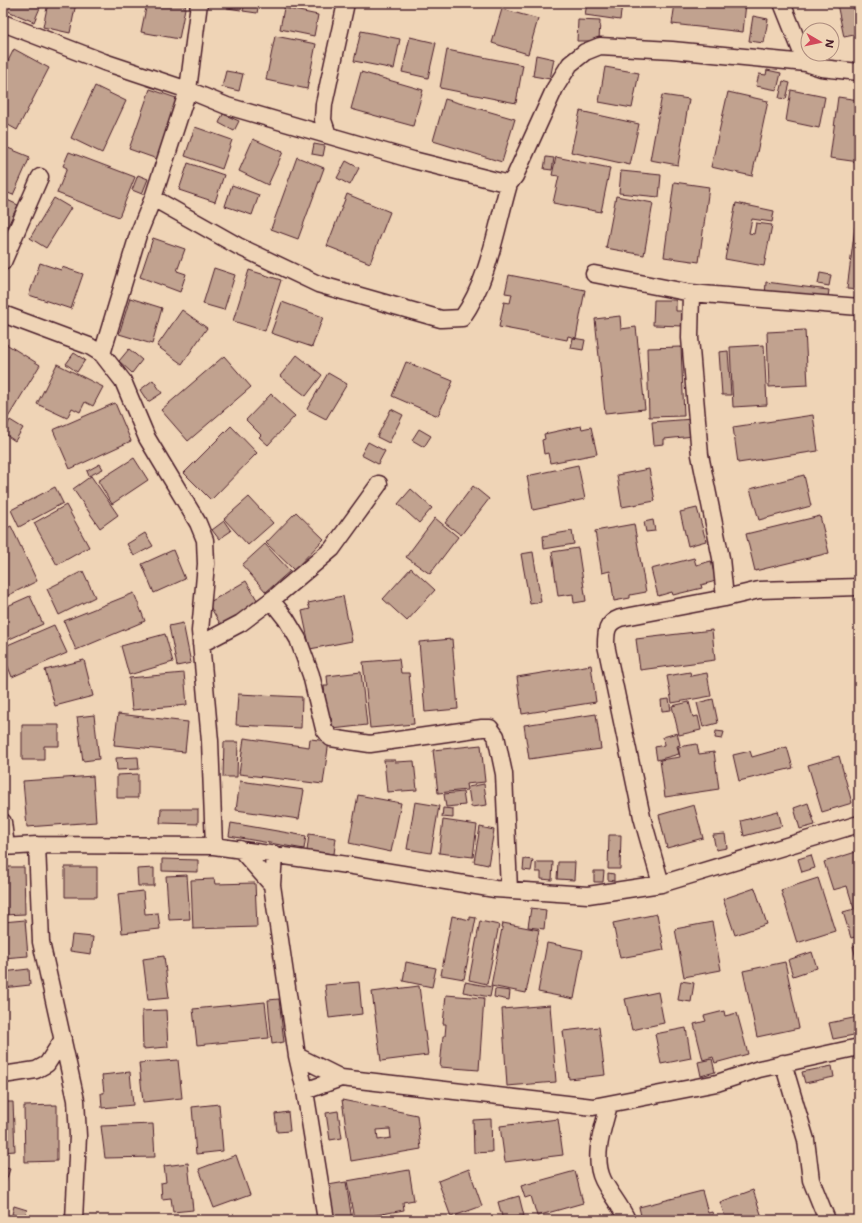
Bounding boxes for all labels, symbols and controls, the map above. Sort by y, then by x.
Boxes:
north arrow [800,22,840,62]
text: N [821,38,837,49]

